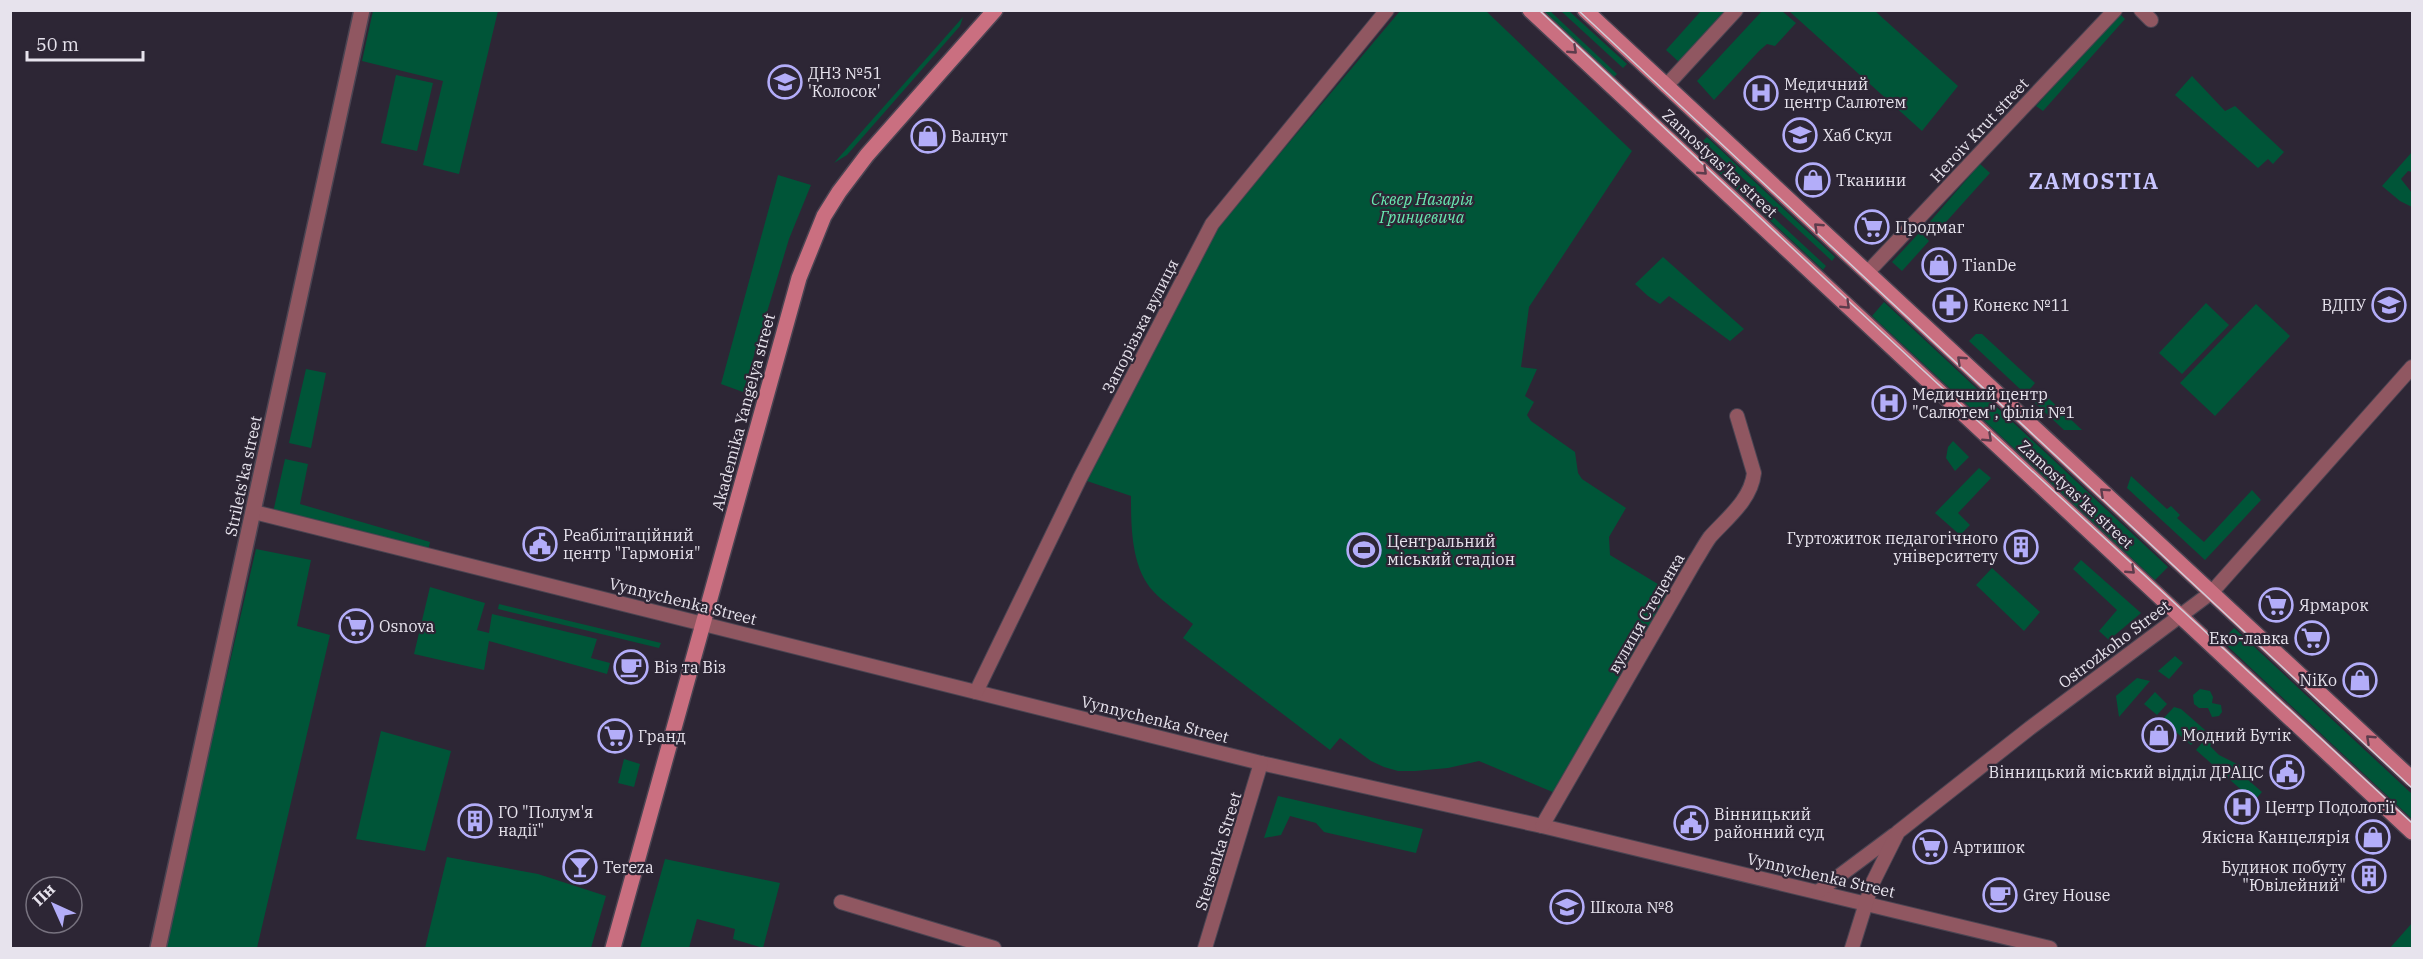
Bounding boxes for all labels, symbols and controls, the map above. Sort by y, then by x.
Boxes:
scale bar [27,24,142,62]
text: 50 m [36,33,79,56]
one-way arrow [1566,43,1576,54]
place label: ДНЗ №51 'Колосок' [808,63,882,101]
school or university icon: ДНЗ №51 'Колосок' [767,64,803,100]
street label: Heroiv Krut street [1925,73,2033,186]
place label: Медичний центр Салютем [1784,74,1906,112]
hospital icon: Медичний центр Салютем [1743,75,1779,111]
street label: Zamostyas'ka street [1658,104,1782,222]
school or university icon: Хаб Скул [1782,117,1818,153]
shop icon: Валнут [910,118,946,154]
place label: Хаб Скул [1823,125,1892,145]
place label: Валнут [951,126,1008,146]
shop icon: Тканини [1795,162,1831,198]
one-way arrow [1696,164,1707,175]
district label: ZAMOSTIA [2028,166,2160,195]
place label: Тканини [1836,170,1906,190]
park label: Сквер Назарія Гринцевича [1371,189,1474,227]
supermarket icon: Продмаг [1854,209,1890,245]
place label: Продмаг [1895,217,1965,237]
one-way arrow [1814,223,1825,234]
shop icon: TianDe [1921,247,1957,283]
street label: Запорізька вулиця [1097,255,1183,397]
place label: TianDe [1962,255,2016,275]
pharmacy icon: Конекс №11 [1932,287,1968,323]
school or university icon: ВДПУ [2371,287,2407,323]
place label: Конекс №11 [1973,295,2070,315]
place label: ВДПУ [2322,295,2367,315]
one-way arrow [1839,298,1849,309]
street label: Akademika Yangelya street [707,311,779,513]
one-way arrow [1957,356,1967,367]
place label: Медичний центр "Салютем", філія №1 [1912,384,2075,422]
hospital icon: Медичний центр "Салютем", філія №1 [1871,385,1907,421]
street label: Strilets'ka street [220,414,266,538]
one-way arrow [1982,431,1992,442]
street label: Zamostyas'ka street [2014,435,2138,553]
one-way arrow [2100,488,2110,499]
place label: Реабілітаційний центр "Гармонія" [563,525,701,563]
public building icon: Реабілітаційний центр "Гармонія" [522,526,558,562]
place label: Гуртожиток педагогічного університету [1787,528,1998,566]
building icon: Гуртожиток педагогічного університету [2003,529,2039,565]
place label: Центральний міський стадіон [1387,531,1515,569]
sports icon: Центральний міський стадіон [1346,532,1382,568]
street label: вулиця Стеценка [1603,549,1689,677]
one-way arrow [2124,563,2135,574]
street label: Vynnychenka Street [607,573,759,629]
supermarket icon: Ярмарок [2258,587,2294,623]
street label: Ostrozkoho Street [2054,595,2174,693]
place label: Ярмарок [2299,595,2369,615]
supermarket icon: Osnova [338,608,374,644]
place label: Osnova [379,616,435,636]
supermarket icon: Еко-лавка [2294,620,2330,656]
place label: Еко-лавка [2209,628,2289,648]
cafe icon: Віз та Віз [613,649,649,685]
place label: Віз та Віз [654,657,726,677]
shop icon: NiKo [2342,662,2378,698]
place label: NiKo [2300,670,2337,690]
street label: Vynnychenka Street [1079,691,1231,747]
shop icon: Модний Бутік [2141,717,2177,753]
supermarket icon: Гранд [597,718,633,754]
place label: Модний Бутік [2182,725,2292,745]
place label: Гранд [638,726,686,746]
one-way arrow [2366,735,2376,746]
public building icon: Вінницький міський відділ ДРАЦС [2269,754,2305,790]
place label: Вінницький міський відділ ДРАЦС [1989,762,2264,782]
street label: Stetsenka Street [1191,789,1246,913]
hospital icon: Центр Подології [2224,789,2260,825]
place label: Центр Подології [2265,797,2395,817]
place label: ГО "Полум'я надії" [498,802,593,840]
building icon: ГО "Полум'я надії" [457,803,493,839]
place label: Вінницький районний суд [1714,804,1824,842]
public building icon: Вінницький районний суд [1673,805,1709,841]
shop icon: Якісна Канцелярія [2355,819,2391,855]
place label: Якісна Канцелярія [2202,827,2350,847]
supermarket icon: Артишок [1912,829,1948,865]
place label: Артишок [1953,837,2025,857]
street label: Vynnychenka Street [1745,848,1897,902]
bar icon: Tereza [562,849,598,885]
place label: Tereza [603,857,654,877]
place label: Будинок побуту "Ювілейний" [2221,857,2346,895]
building icon: Будинок побуту "Ювілейний" [2351,858,2387,894]
north arrow [24,875,84,935]
cafe icon: Grey House [1982,877,2018,913]
text: Пн [28,879,59,910]
place label: Grey House [2023,885,2110,905]
school or university icon: Школа №8 [1549,889,1585,925]
place label: Школа №8 [1590,897,1674,917]

